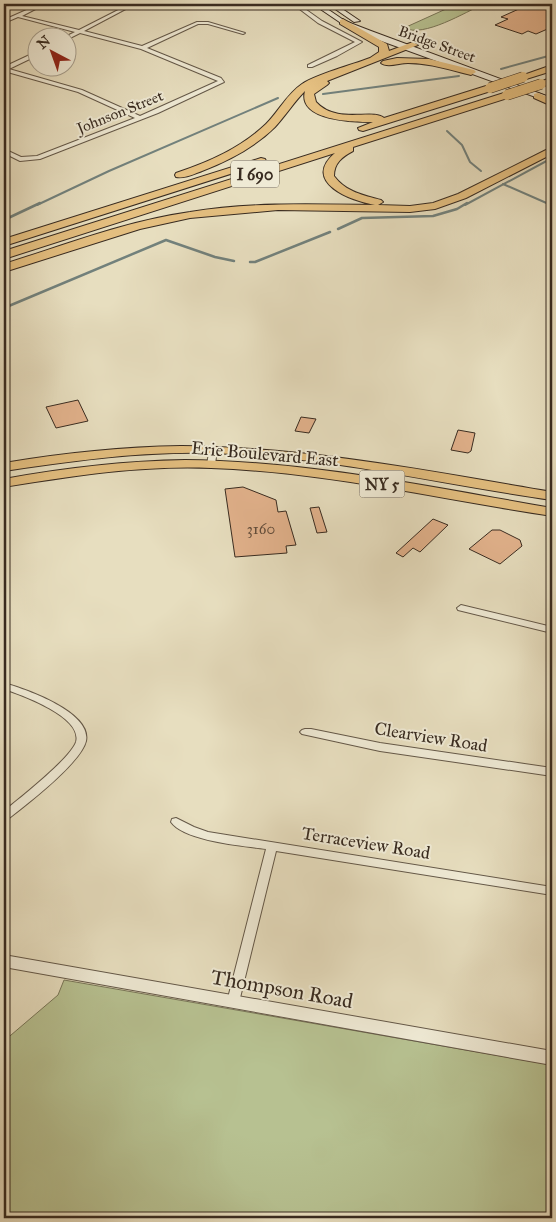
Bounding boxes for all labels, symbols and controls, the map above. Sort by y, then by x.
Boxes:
street label: Bridge Street [396,22,479,67]
north arrow [28,28,78,78]
text: N [34,32,54,53]
street label: Johnson Street [72,86,167,139]
road number: I 690 [231,160,279,188]
street label: Erie Boulevard East [190,437,340,471]
road number: NY 5 [360,470,404,498]
house number: 3160 [247,520,275,538]
street label: Clearview Road [373,717,489,757]
street label: Terraceview Road [300,822,432,864]
street label: Thompson Road [209,964,356,1014]

